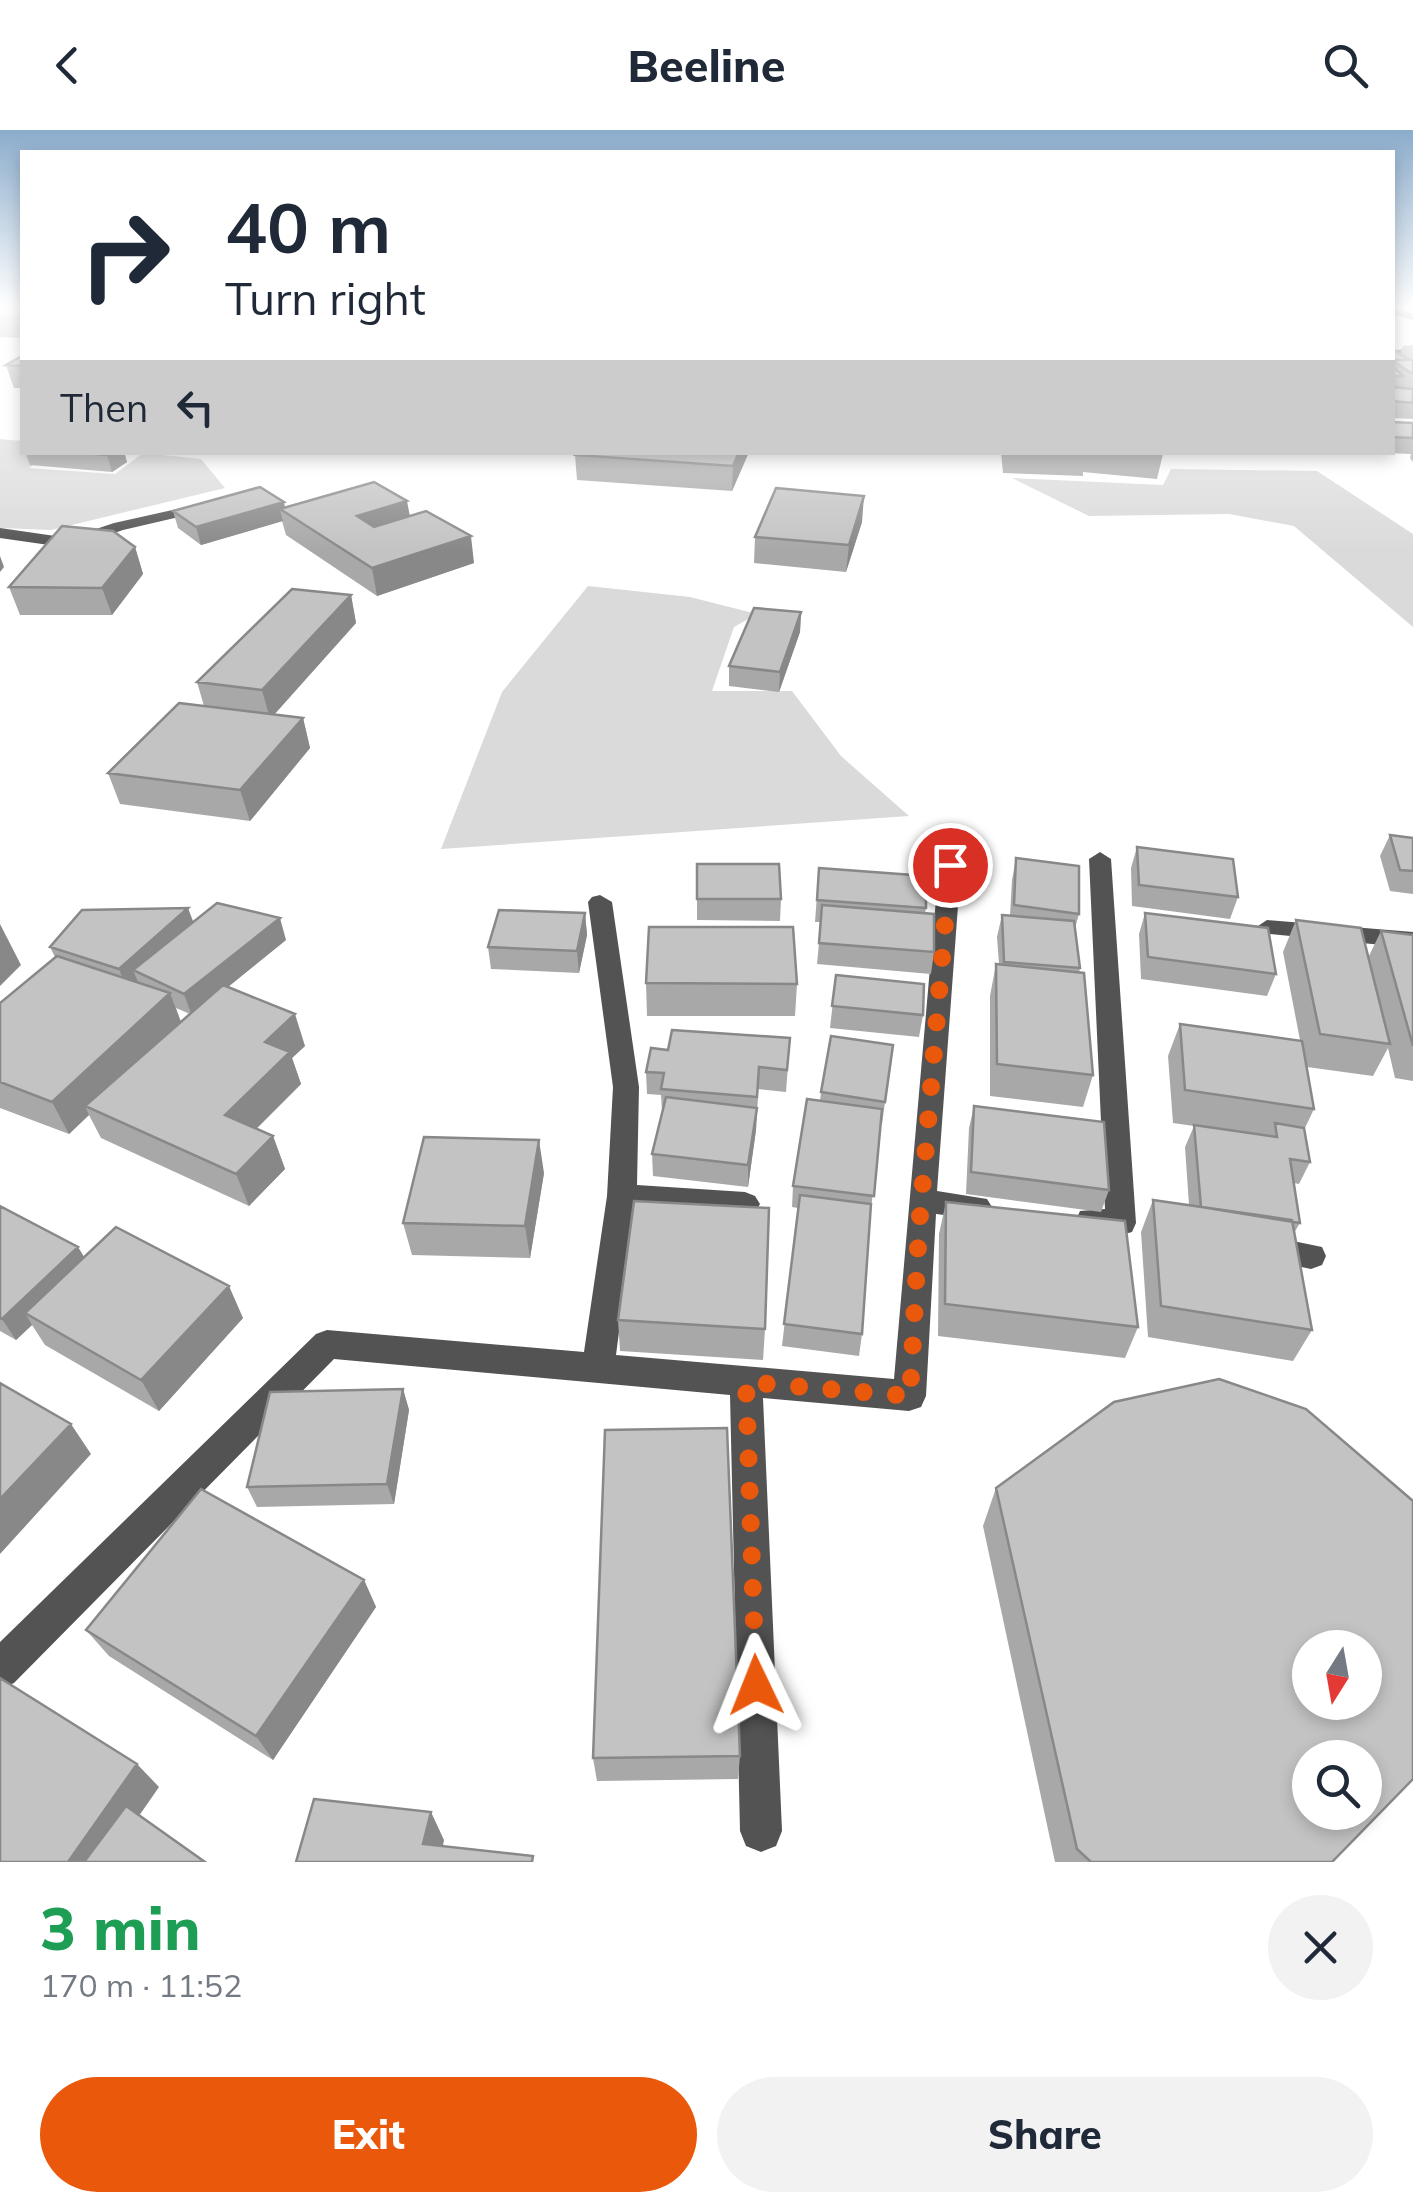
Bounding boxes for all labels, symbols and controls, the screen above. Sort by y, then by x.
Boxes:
text: Beeline [628,37,785,93]
icon: back [40,38,95,93]
icon: search [1318,38,1373,93]
text: 40 m [225,183,391,271]
icon: right [60,190,190,320]
text: Turn right [225,270,426,326]
icon: left [168,380,223,435]
text: Then [60,384,148,432]
pin [908,823,993,908]
icon: arrive [923,838,978,893]
north arrow [1292,1630,1382,1720]
map controls [1292,1630,1382,1830]
position arrow [704,1633,808,1737]
button: search [1292,1740,1382,1830]
text: 3 min [40,1890,201,1965]
button: close [1268,1895,1373,2000]
text: 170 m · 11:52 [40,1965,242,2005]
button: Exit [40,2077,697,2192]
button: Share [717,2077,1373,2192]

